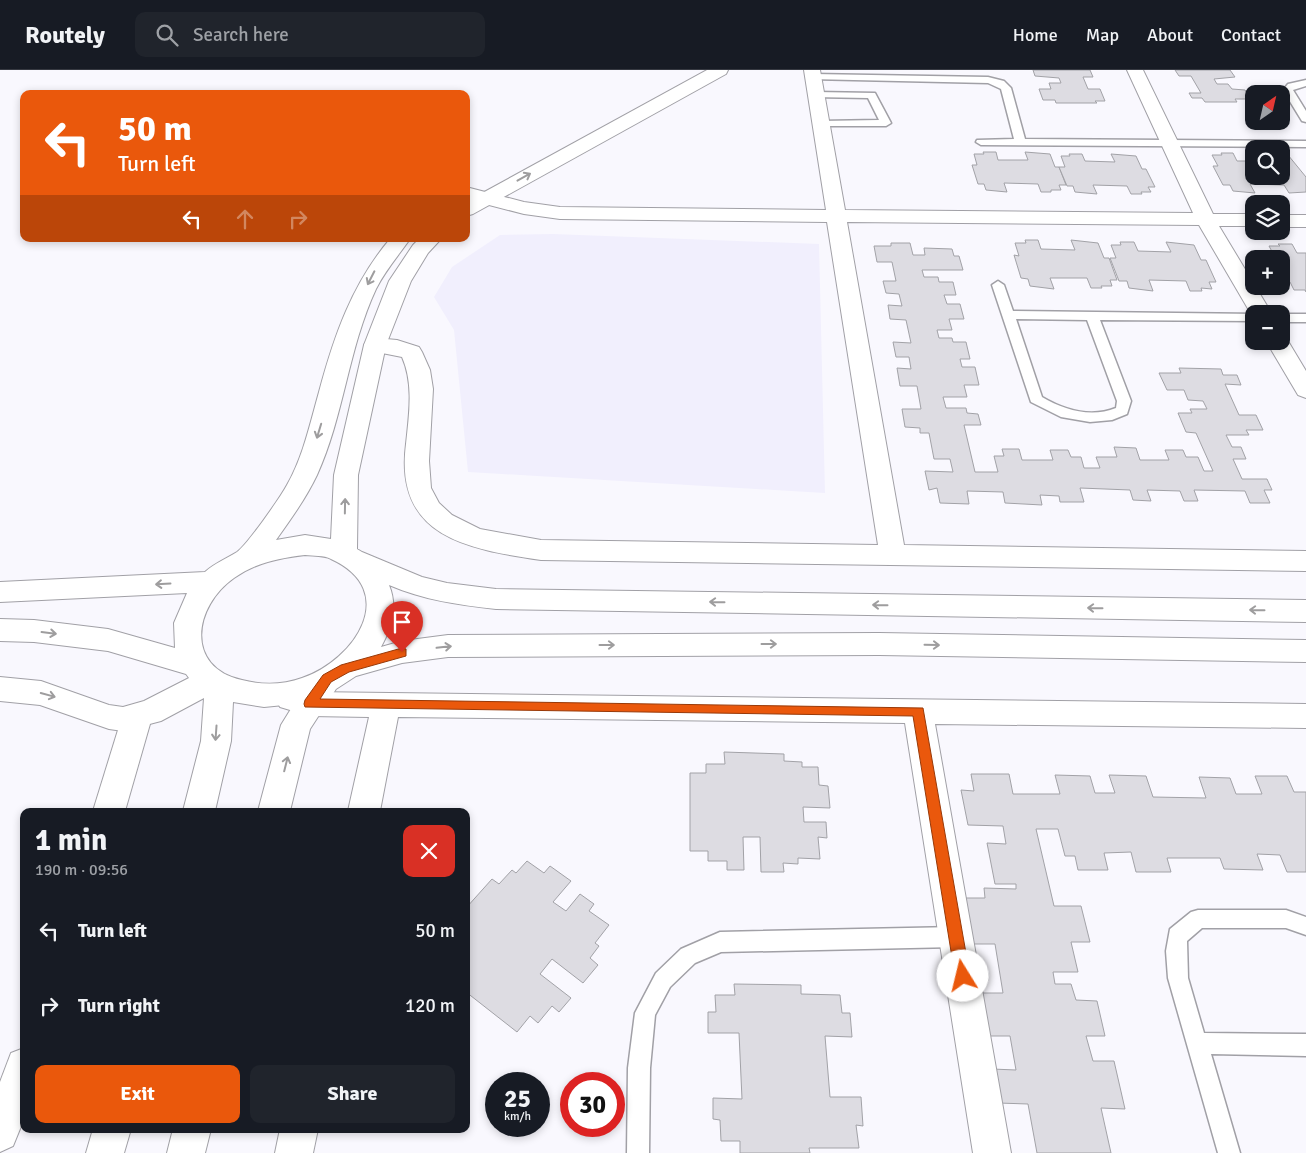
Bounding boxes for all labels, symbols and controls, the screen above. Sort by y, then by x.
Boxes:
search box [135,12,485,57]
text: Routely [25,20,105,50]
icon: search [153,21,181,49]
text: Search here [193,23,289,47]
text: Home [1013,24,1058,46]
text: Map [1086,24,1119,46]
text: About [1147,24,1193,46]
text: Contact [1221,24,1281,46]
north arrow [1245,85,1290,130]
map controls [1245,85,1290,350]
text: 50 m [118,107,192,150]
icon: left [35,110,100,175]
button: search [1245,140,1290,185]
text: Turn left [118,150,196,177]
one-way arrow [516,172,531,182]
button: layers [1245,195,1290,240]
icon: left [178,205,206,233]
icon: ahead [231,205,259,233]
icon: right [284,205,312,233]
button: + [1245,250,1290,295]
one-way arrow [366,270,376,285]
button: − [1245,305,1290,350]
one-way arrow [314,423,324,439]
one-way arrow [340,498,350,514]
one-way arrow [156,580,172,589]
one-way arrow [710,598,726,607]
one-way arrow [872,600,888,610]
pin [381,601,423,652]
one-way arrow [1087,603,1104,613]
one-way arrow [1250,605,1266,615]
icon: arrive [388,608,416,636]
one-way arrow [40,628,56,638]
one-way arrow [760,639,777,649]
one-way arrow [598,640,614,650]
one-way arrow [923,640,939,649]
one-way arrow [436,642,452,652]
one-way arrow [40,691,56,700]
one-way arrow [211,725,221,741]
one-way arrow [282,756,291,772]
text: 1 min [35,822,107,859]
button: close [403,825,455,877]
text: 190 m · 09:56 [35,860,128,880]
icon: left [35,917,63,945]
text: Turn left [78,919,147,943]
text: 50 m [415,919,455,943]
position arrow [936,949,988,1001]
icon: right [35,992,63,1020]
text: Turn right [78,994,160,1018]
text: 120 m [405,994,455,1018]
button: Exit [35,1065,240,1123]
button: Share [250,1065,455,1123]
speed limit sign: 30 [560,1072,625,1137]
text: 25 [504,1083,531,1114]
text: km/h [504,1109,531,1124]

